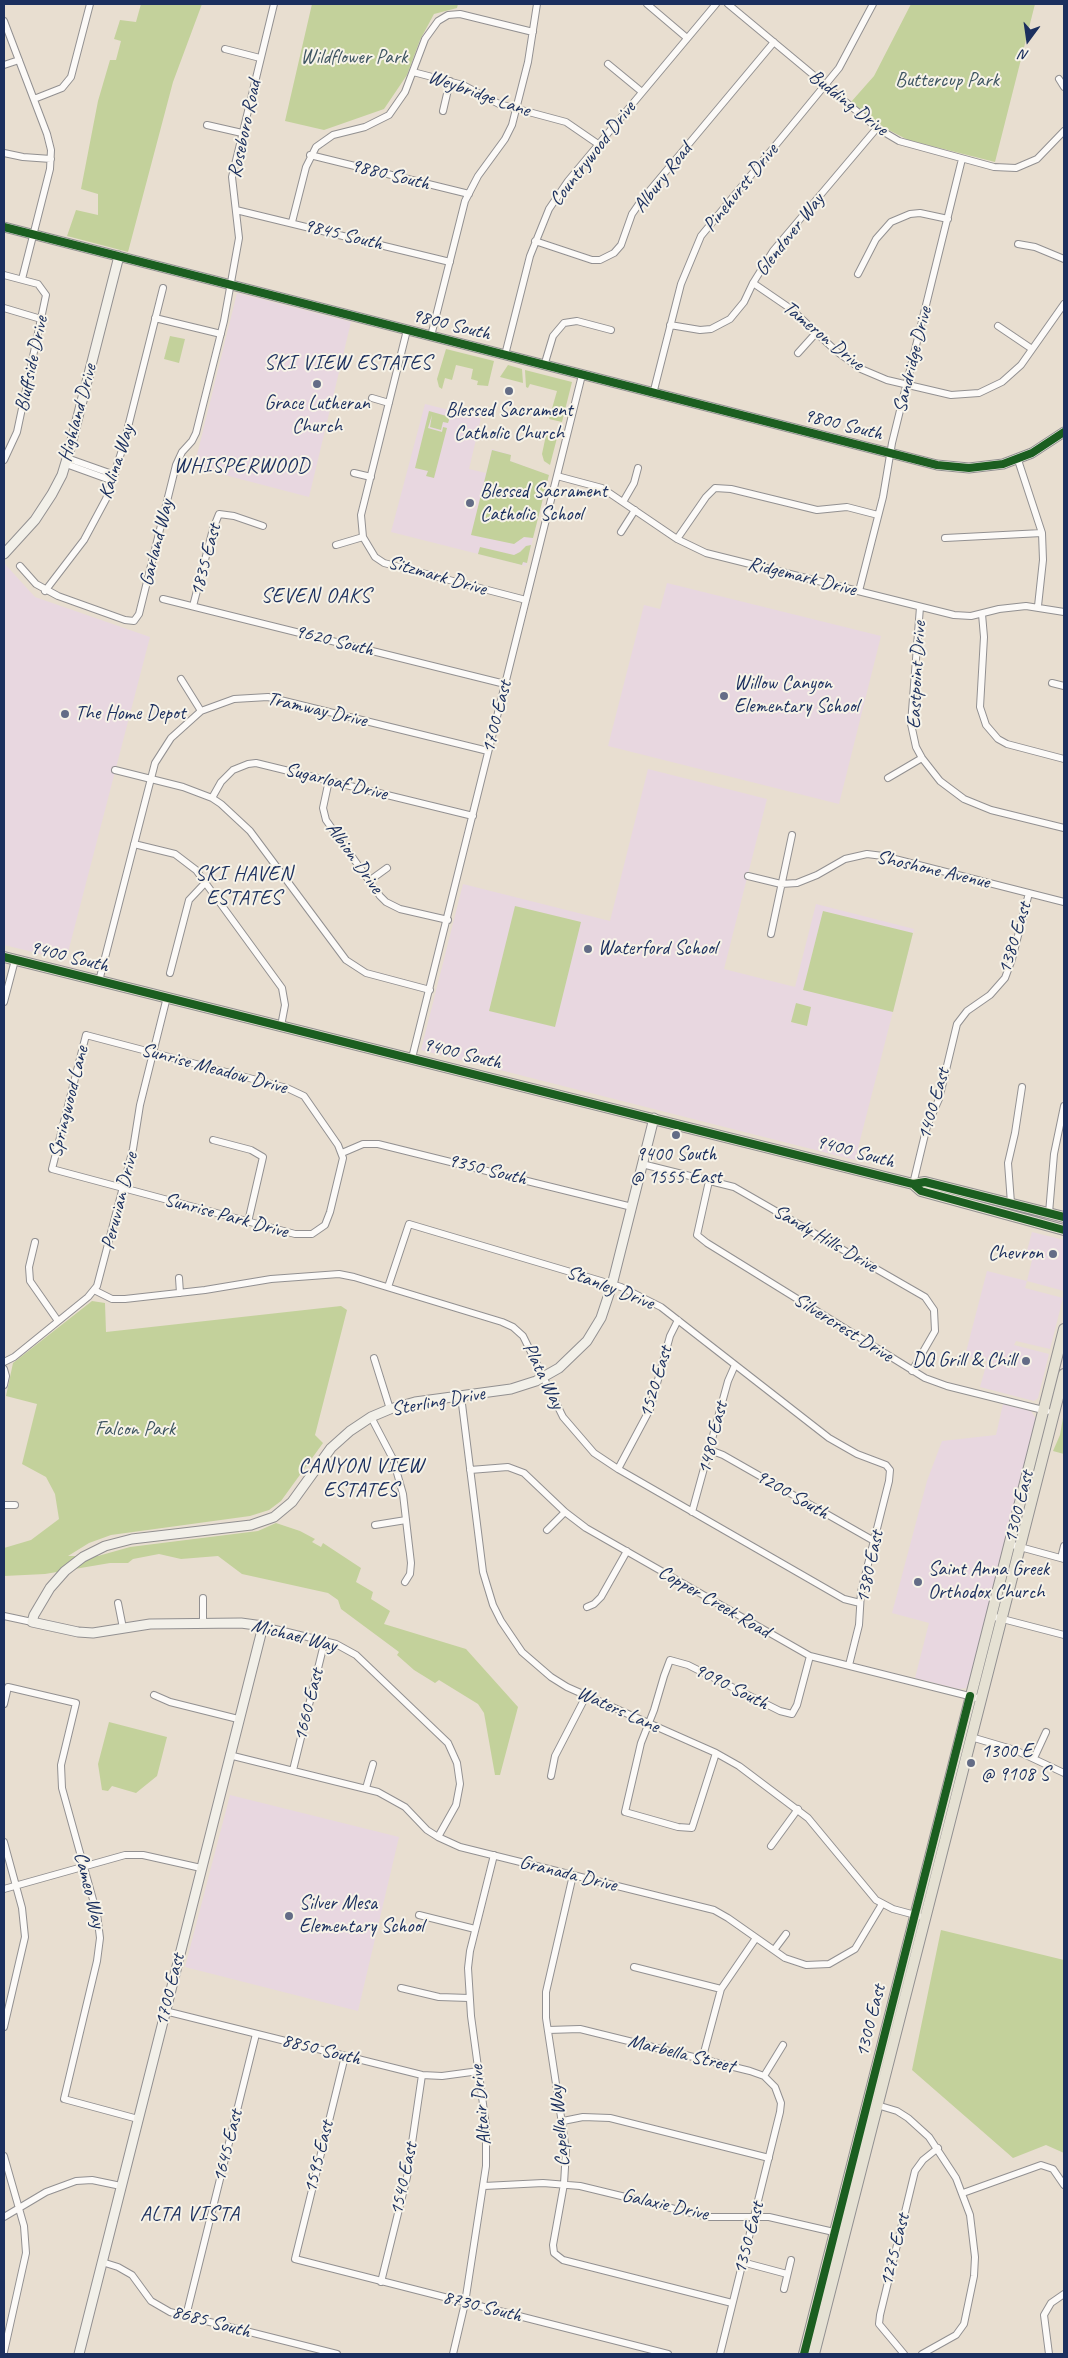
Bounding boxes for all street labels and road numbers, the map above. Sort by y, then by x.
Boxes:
street label: Weybridge Lane [425,65,533,123]
street label: Budding Drive [804,65,892,141]
street label: Roseboro Road [223,78,267,180]
street label: Countrywood Drive [545,97,641,211]
street label: Albury Road [628,138,698,218]
street label: Pinehurst Drive [698,139,784,237]
street label: 9880 South [348,154,432,196]
street label: Glendover Way [750,189,830,281]
street label: 9845 South [301,214,385,256]
street label: Tameron Drive [777,296,869,376]
street label: 9800 South [409,304,493,346]
street label: Sandridge Drive [888,305,938,415]
street label: Bluffside Drive [10,314,54,414]
street label: Highland Drive [53,361,103,465]
street label: 9800 South [801,404,885,446]
street label: Kalina Way [94,422,140,502]
street label: Garland Way [135,497,179,589]
street label: 1835 East [185,521,227,599]
street label: Sitzmark Drive [385,551,489,601]
street label: Ridgemark Drive [745,552,859,602]
street label: 9620 South [292,620,376,662]
street label: Eastpoint Drive [902,621,932,729]
street label: 1700 East [476,678,518,756]
street label: Tramway Drive [265,687,369,733]
street label: Sugarloaf Drive [282,758,390,806]
street label: Albion Drive [320,818,388,898]
street label: Shoshone Avenue [874,845,992,895]
street label: 1380 East [993,899,1037,977]
street label: 9400 South [27,936,111,978]
street label: 9400 South [420,1033,504,1075]
street label: Sunrise Meadow Drive [139,1038,289,1100]
street label: Springwood Lane [44,1044,94,1160]
street label: 1400 East [912,1065,956,1143]
street label: 9400 South [813,1130,897,1174]
street label: 9350 South [445,1149,529,1191]
street label: Peruvian Drive [96,1150,144,1252]
street label: Sunrise Park Drive [161,1188,291,1244]
street label: Sandy Hills Drive [769,1200,881,1278]
street label: Stanley Drive [563,1260,657,1316]
street label: Silvercrest Drive [789,1288,897,1368]
street label: Plata Way [517,1339,569,1413]
street label: 1520 East [634,1343,678,1421]
street label: Sterling Drive [389,1382,487,1422]
street label: 1480 East [692,1399,734,1477]
street label: 9200 South [751,1464,833,1526]
street label: 1300 East [998,1468,1040,1546]
street label: 1380 East [851,1529,889,1605]
street label: Copper Creek Road [654,1560,774,1644]
street label: Michael Way [249,1614,339,1658]
street label: 9090 South [690,1658,772,1716]
street label: 1660 East [288,1666,330,1744]
street label: Waters Lane [573,1681,663,1739]
street label: Cameo Way [68,1850,110,1930]
street label: Granada Drive [517,1850,619,1898]
street label: 1700 East [149,1951,191,2029]
street label: 1300 East [850,1982,892,2060]
street label: 8850 South [279,2029,363,2071]
street label: Marbella Street [625,2029,737,2079]
street label: Altair Drive [465,2064,497,2146]
street label: Capella Way [544,2084,576,2168]
street label: 1645 East [207,2107,249,2185]
street label: 1595 East [298,2118,340,2196]
street label: 1540 East [385,2141,423,2217]
street label: Galaxie Drive [620,2183,710,2227]
street label: 1350 East [728,2199,770,2277]
street label: 1275 East [874,2211,916,2289]
street label: 8730 South [440,2286,524,2328]
street label: 8685 South [169,2300,253,2344]

